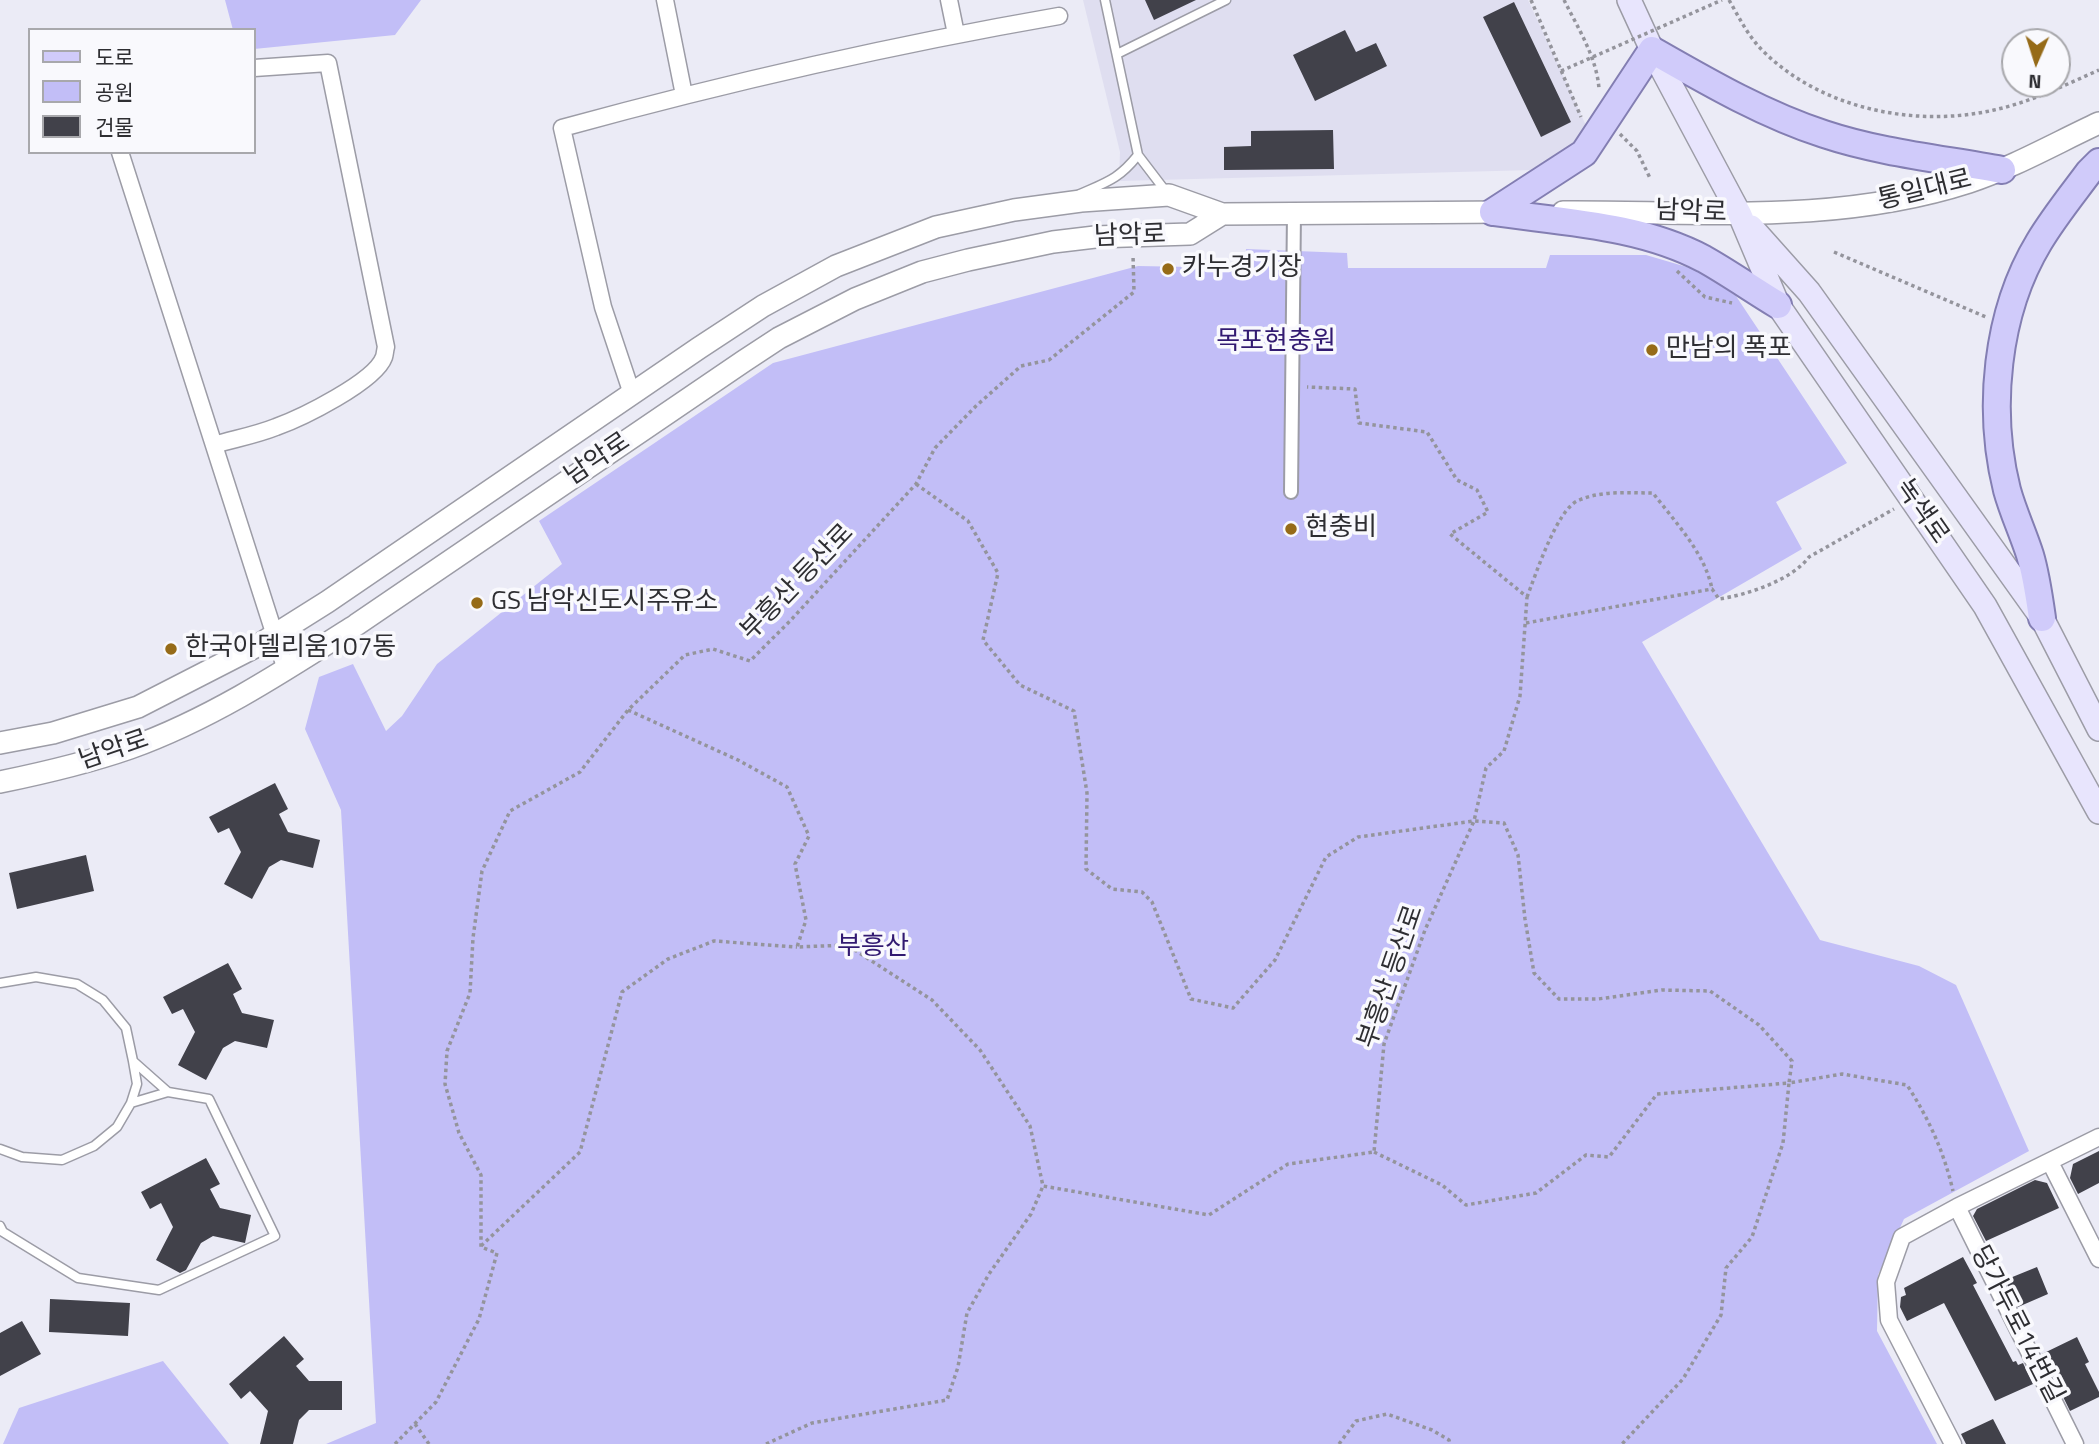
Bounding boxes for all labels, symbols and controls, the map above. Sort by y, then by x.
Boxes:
legend [28,28,256,154]
north arrow [2001,28,2071,98]
text: 도로 [95,41,134,73]
text: N [2028,68,2042,97]
text: 공원 [95,76,134,108]
text: 건물 [95,111,134,143]
street label: 통일대로 [1875,164,1975,218]
street label: 남악로 [1655,196,1727,230]
street label: 남악로 [1094,220,1166,254]
place label: 카누경기장 [1182,253,1302,285]
marker: 카누경기장 [1160,261,1176,277]
park label: 목포현충원 [1216,327,1336,359]
place label: 만남의 폭포 [1666,334,1791,366]
marker: 만남의 폭포 [1644,342,1660,358]
street label: 남악로 [560,427,636,493]
street label: 녹색로 [1888,474,1954,550]
place label: 현충비 [1305,513,1377,545]
street label: 부흥산 등산로 [735,518,861,648]
marker: 현충비 [1283,521,1299,537]
place label: GS 남악신도시주유소 [491,587,718,619]
marker: GS 남악신도시주유소 [469,595,485,611]
place label: 한국아델리움107동 [185,633,396,665]
marker: 한국아델리움107동 [163,641,179,657]
street label: 남악로 [75,725,153,777]
street label: 부흥산 등산로 [1353,901,1431,1053]
park label: 부흥산 [837,932,909,964]
street label: 당가두로14번길 [1963,1241,2069,1409]

